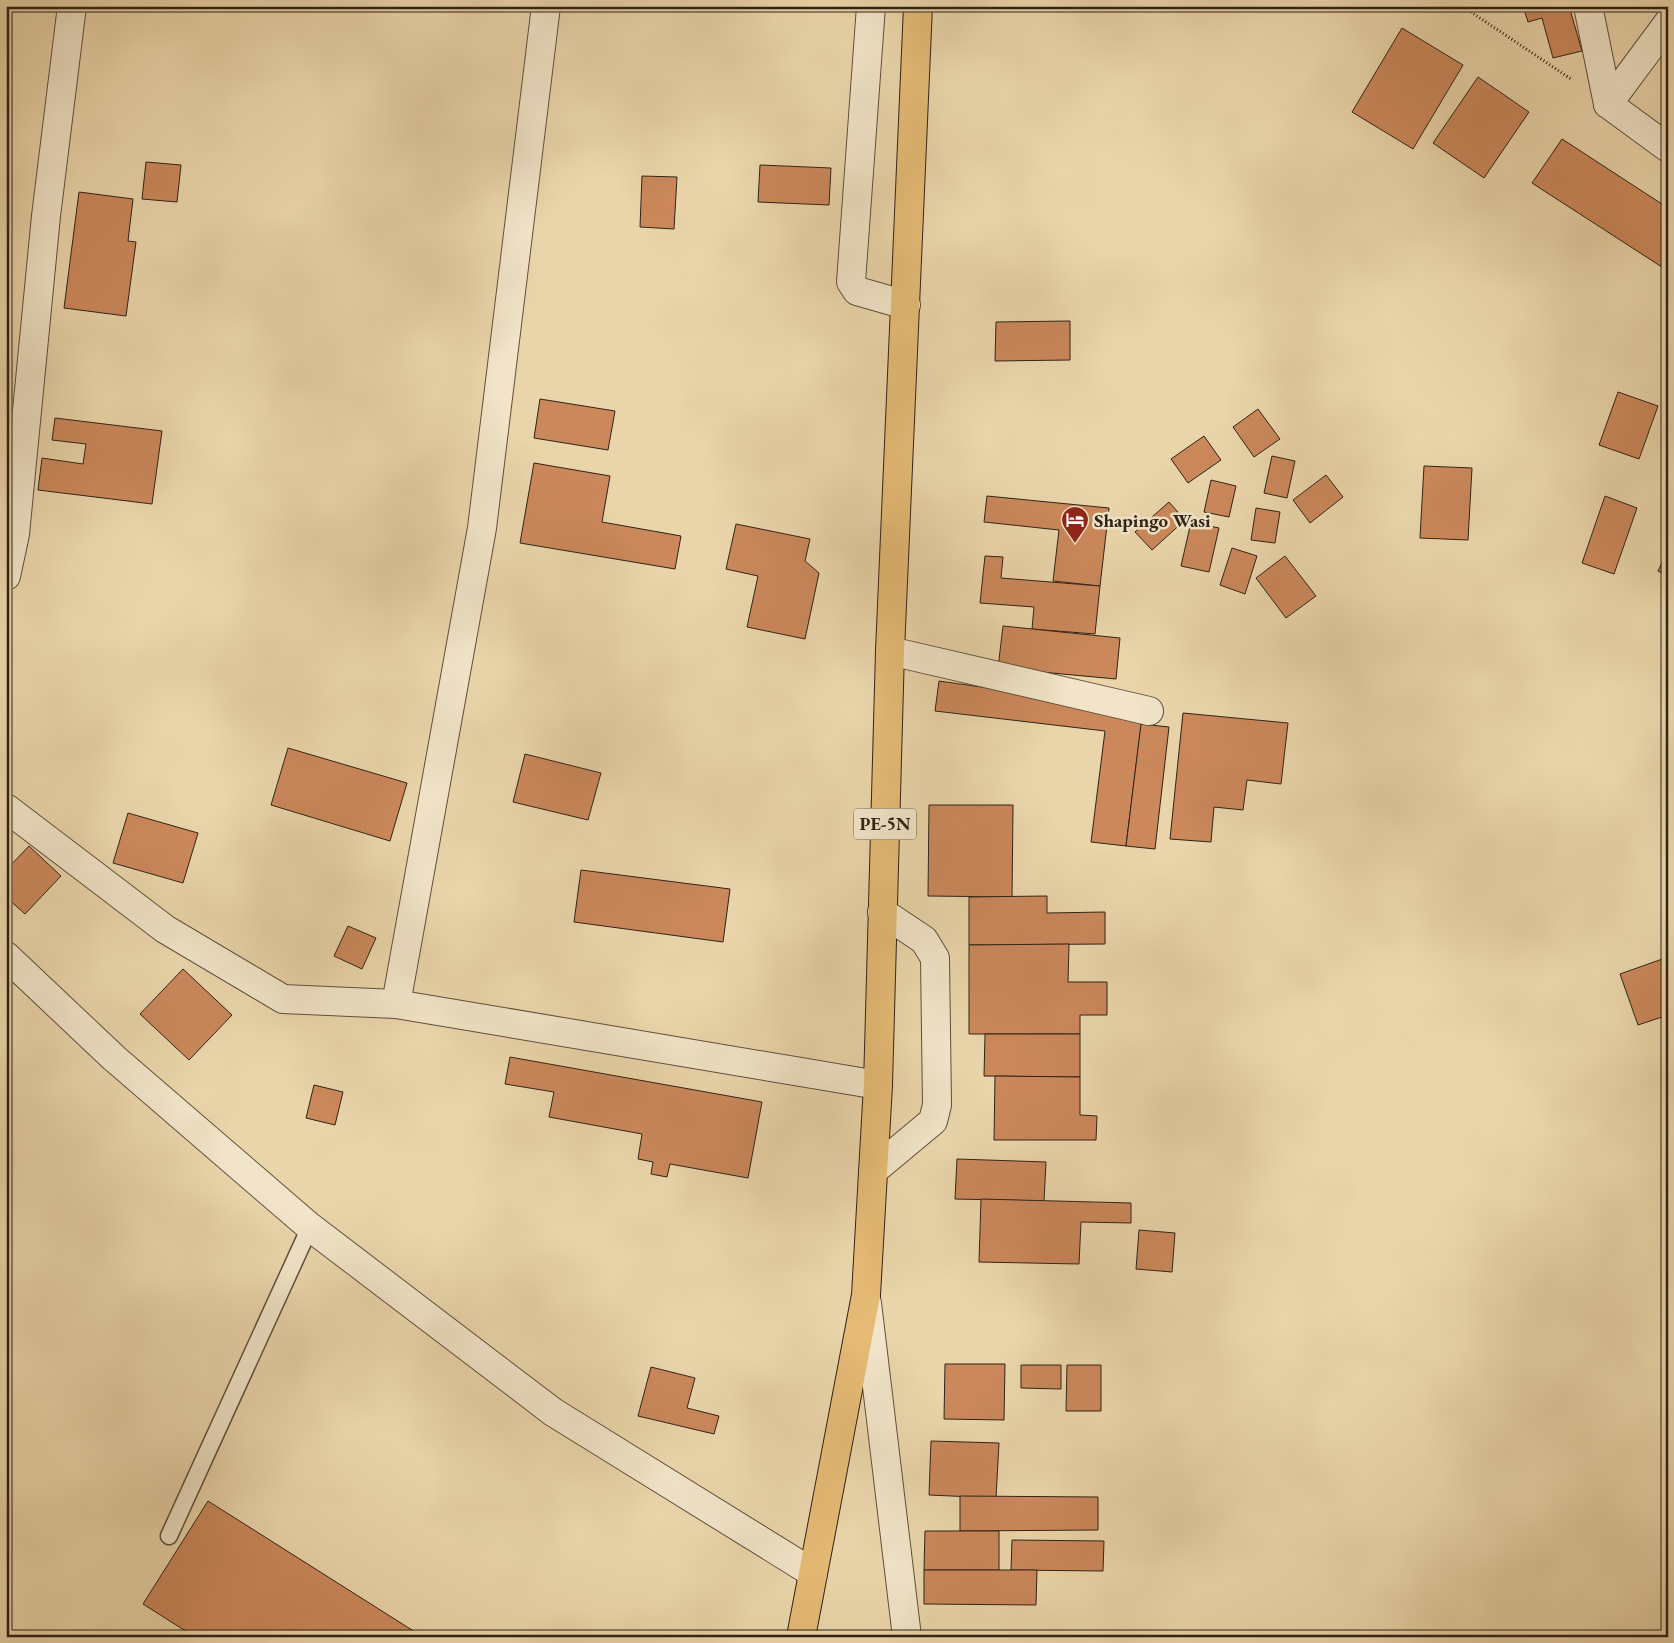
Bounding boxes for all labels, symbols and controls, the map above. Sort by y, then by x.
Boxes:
hotel icon: Shapingo Wasi [1060,505,1090,544]
place label: Shapingo Wasi [1094,508,1211,533]
road number: PE-5N [854,809,916,840]

